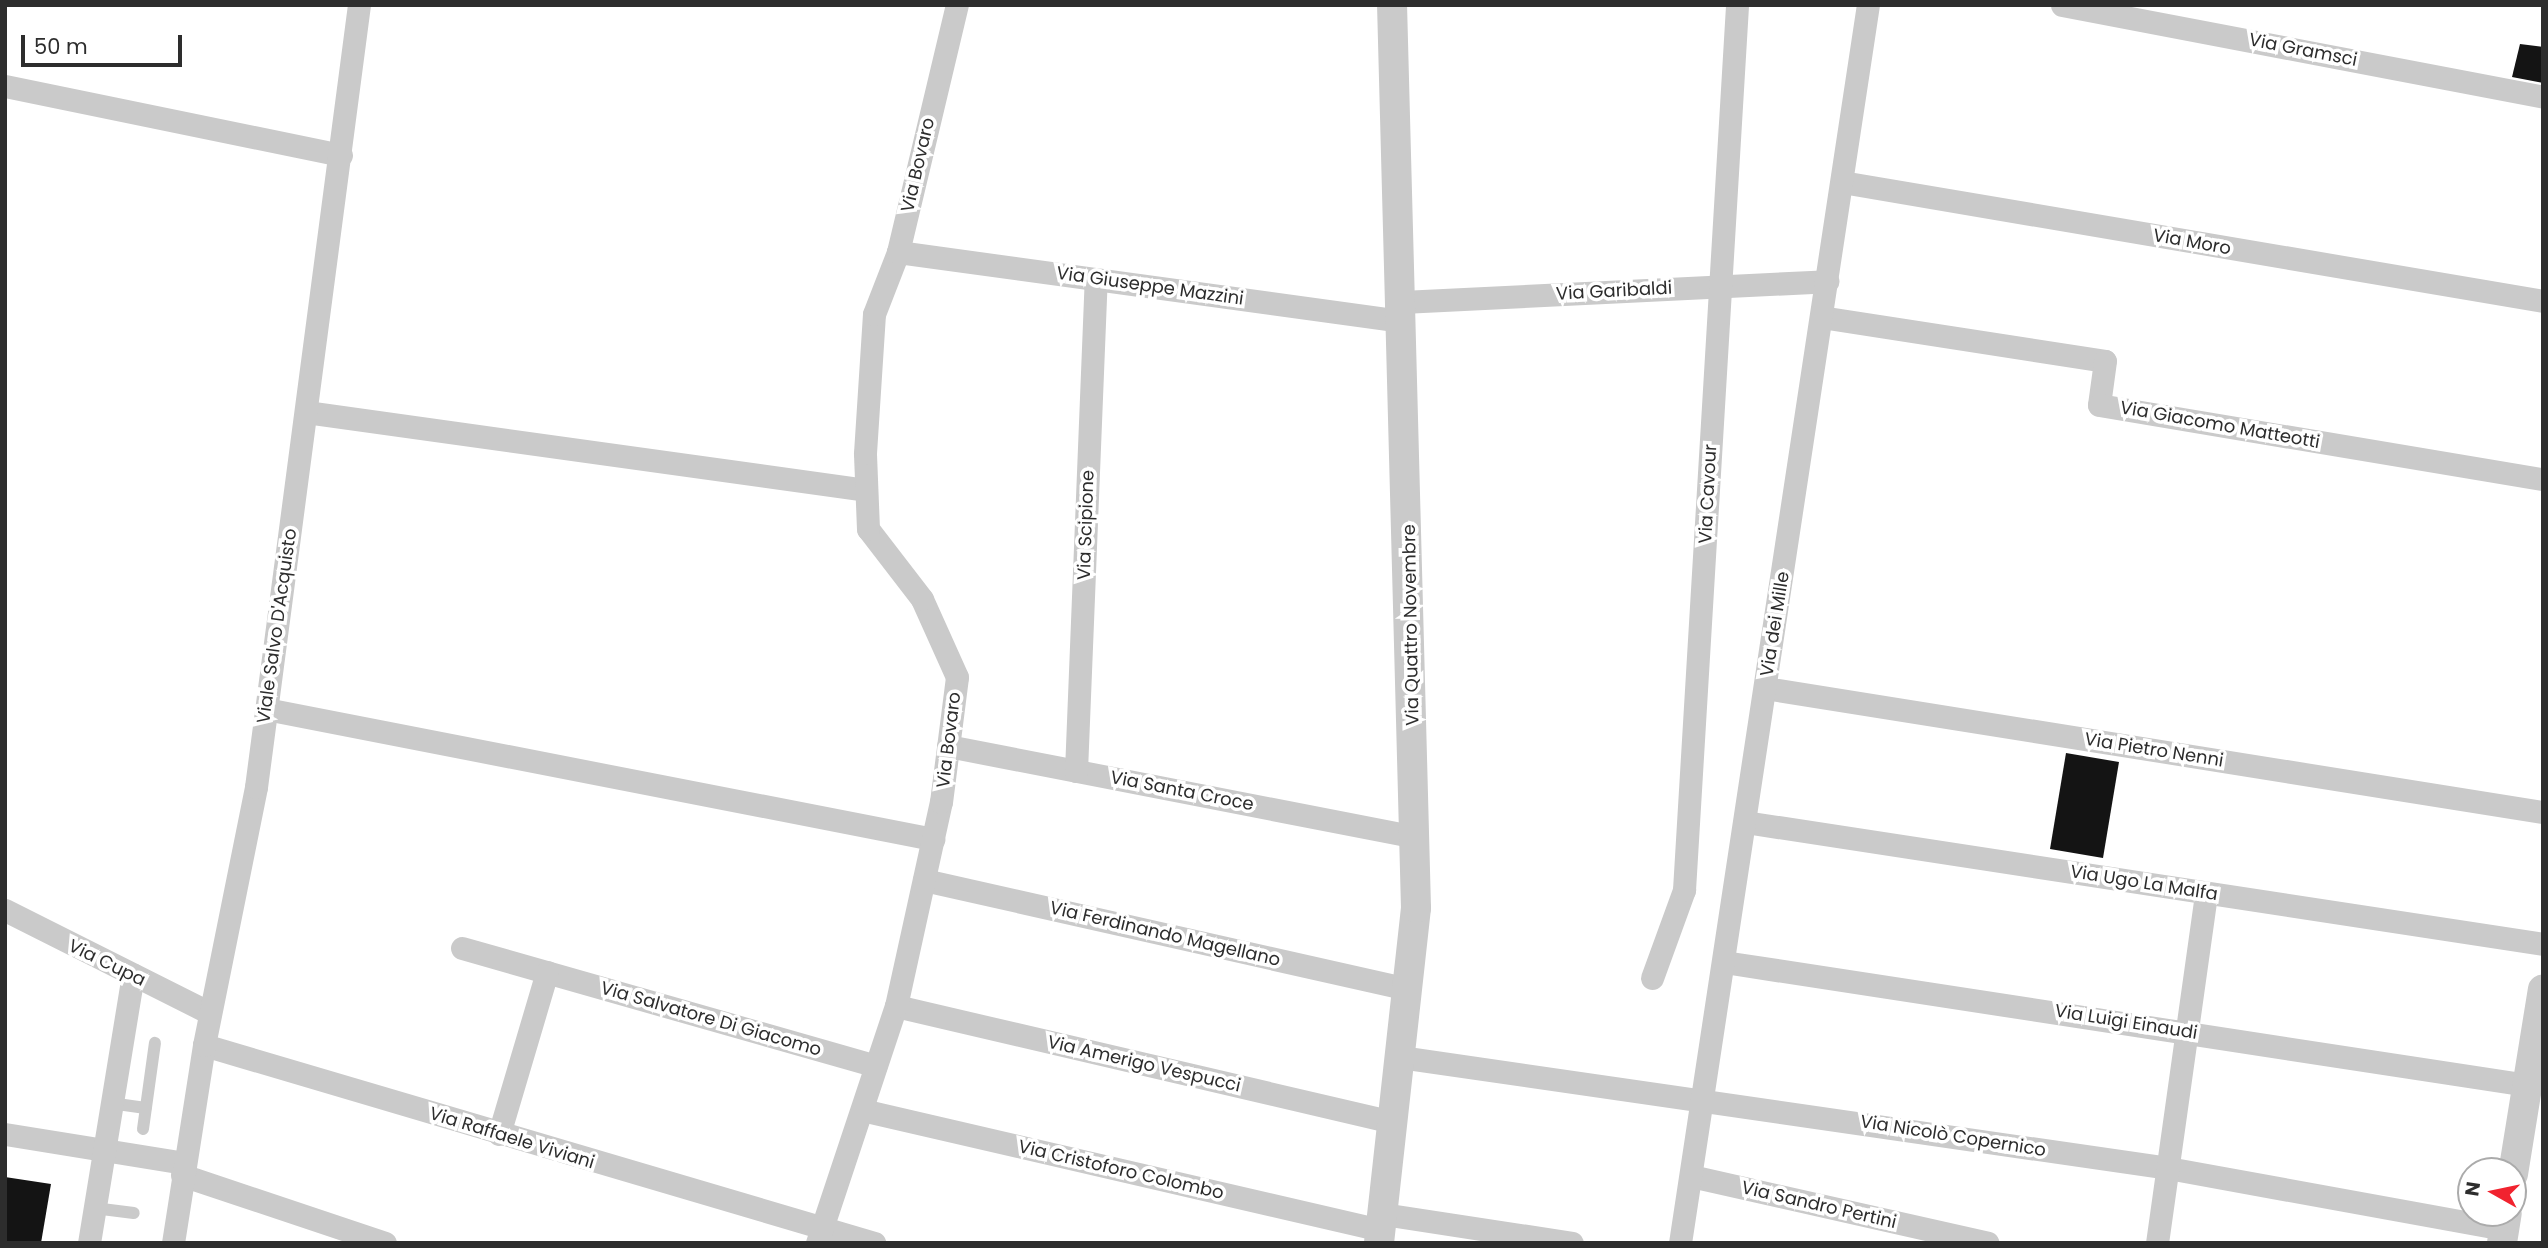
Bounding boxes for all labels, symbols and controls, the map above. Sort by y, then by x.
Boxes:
scale bar [24,21,186,65]
street label: Via Gramsci [2247,29,2359,71]
text: 50 m [34,32,88,61]
street label: Via Bovaro [897,115,939,215]
street label: Via Moro [2151,225,2233,259]
street label: Via Giuseppe Mazzini [1055,262,1245,310]
street label: Via Garibaldi [1555,277,1673,305]
street label: Via Giacomo Matteotti [2118,397,2322,453]
street label: Via Cavour [1695,444,1721,544]
street label: Via Scipione [1073,470,1099,580]
street label: Via Quattro Novembre [1398,524,1424,726]
street label: Viale Salvo D'Acquisto [253,527,301,725]
street label: Via dei Mille [1756,570,1794,678]
street label: Via Bovaro [932,691,966,789]
street label: Via Pietro Nenni [2083,728,2225,772]
street label: Via Santa Croce [1108,767,1256,815]
street label: Via Ugo La Malfa [2069,861,2219,905]
street label: Via Ferdinando Magellano [1048,897,1282,971]
street label: Via Cupa [65,935,149,991]
street label: Via Salvatore Di Giacomo [598,977,824,1061]
street label: Via Luigi Einaudi [2053,1000,2199,1044]
street label: Via Amerigo Vespucci [1045,1031,1243,1097]
street label: Via Raffaele Viviani [427,1103,597,1173]
street label: Via Nicolò Copernico [1859,1111,2047,1161]
street label: Via Cristoforo Colombo [1016,1136,1226,1204]
north arrow [2457,1157,2527,1227]
street label: Via Sandro Pertini [1739,1177,1899,1233]
text: N [2458,1180,2487,1198]

